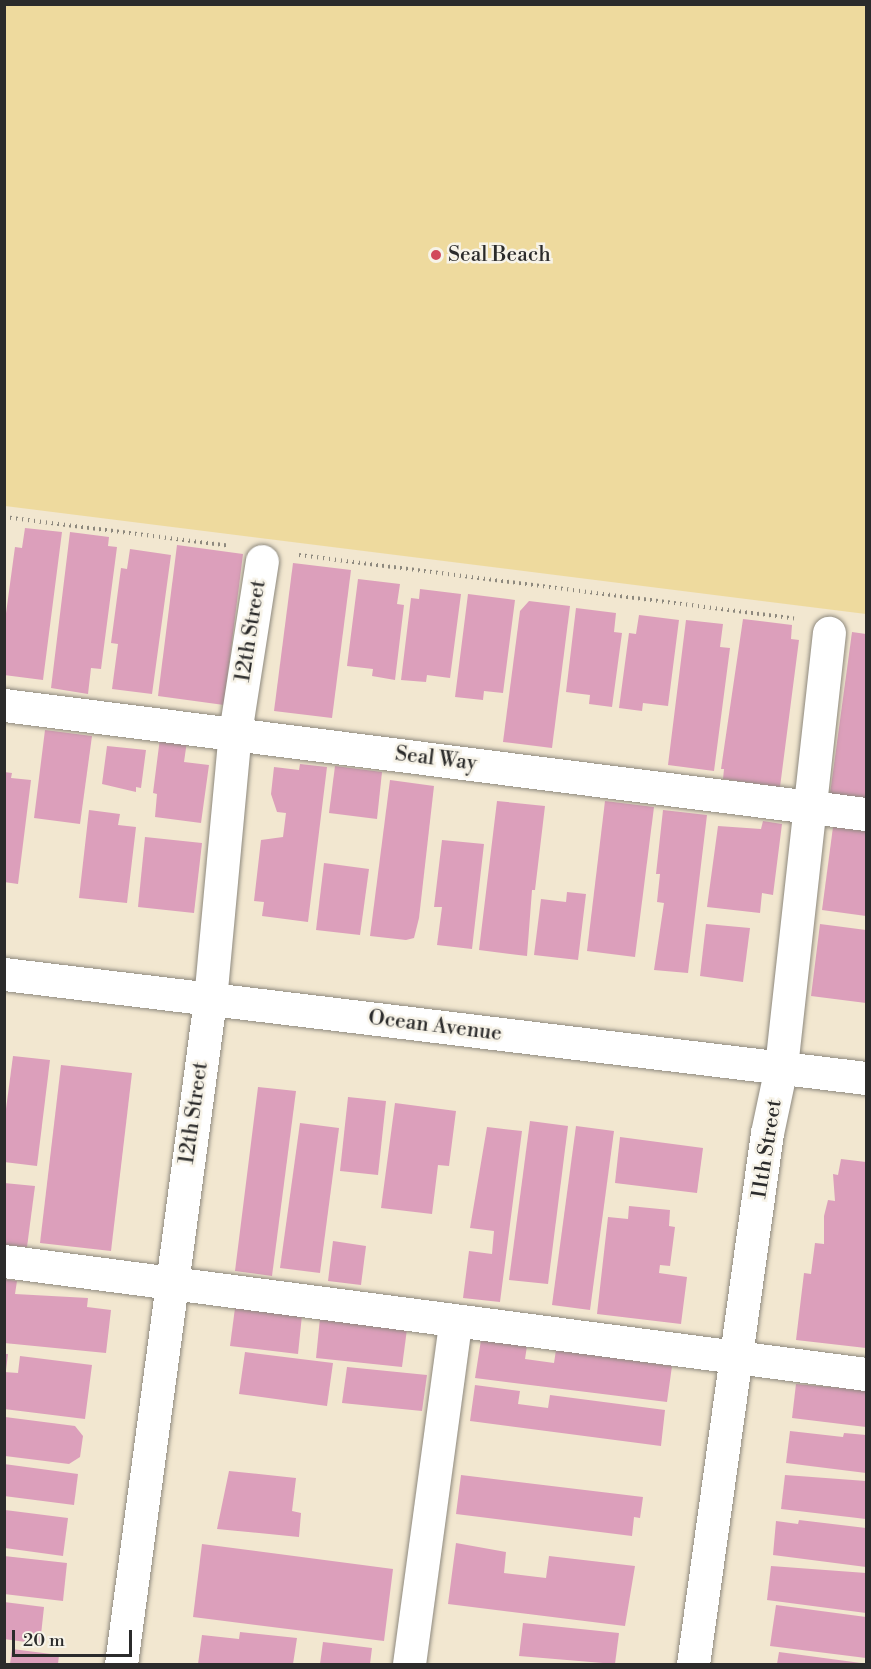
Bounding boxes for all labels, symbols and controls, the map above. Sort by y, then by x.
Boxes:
place label: Seal Beach [448,242,551,268]
marker: Seal Beach [429,248,443,262]
street label: 12th Street [230,578,272,684]
street label: Seal Way [394,741,478,777]
street label: Ocean Avenue [367,1005,503,1047]
street label: 12th Street [174,1060,214,1166]
street label: 11th Street [747,1097,787,1201]
scale bar [15,1618,135,1656]
text: 20 m [23,1629,65,1652]

